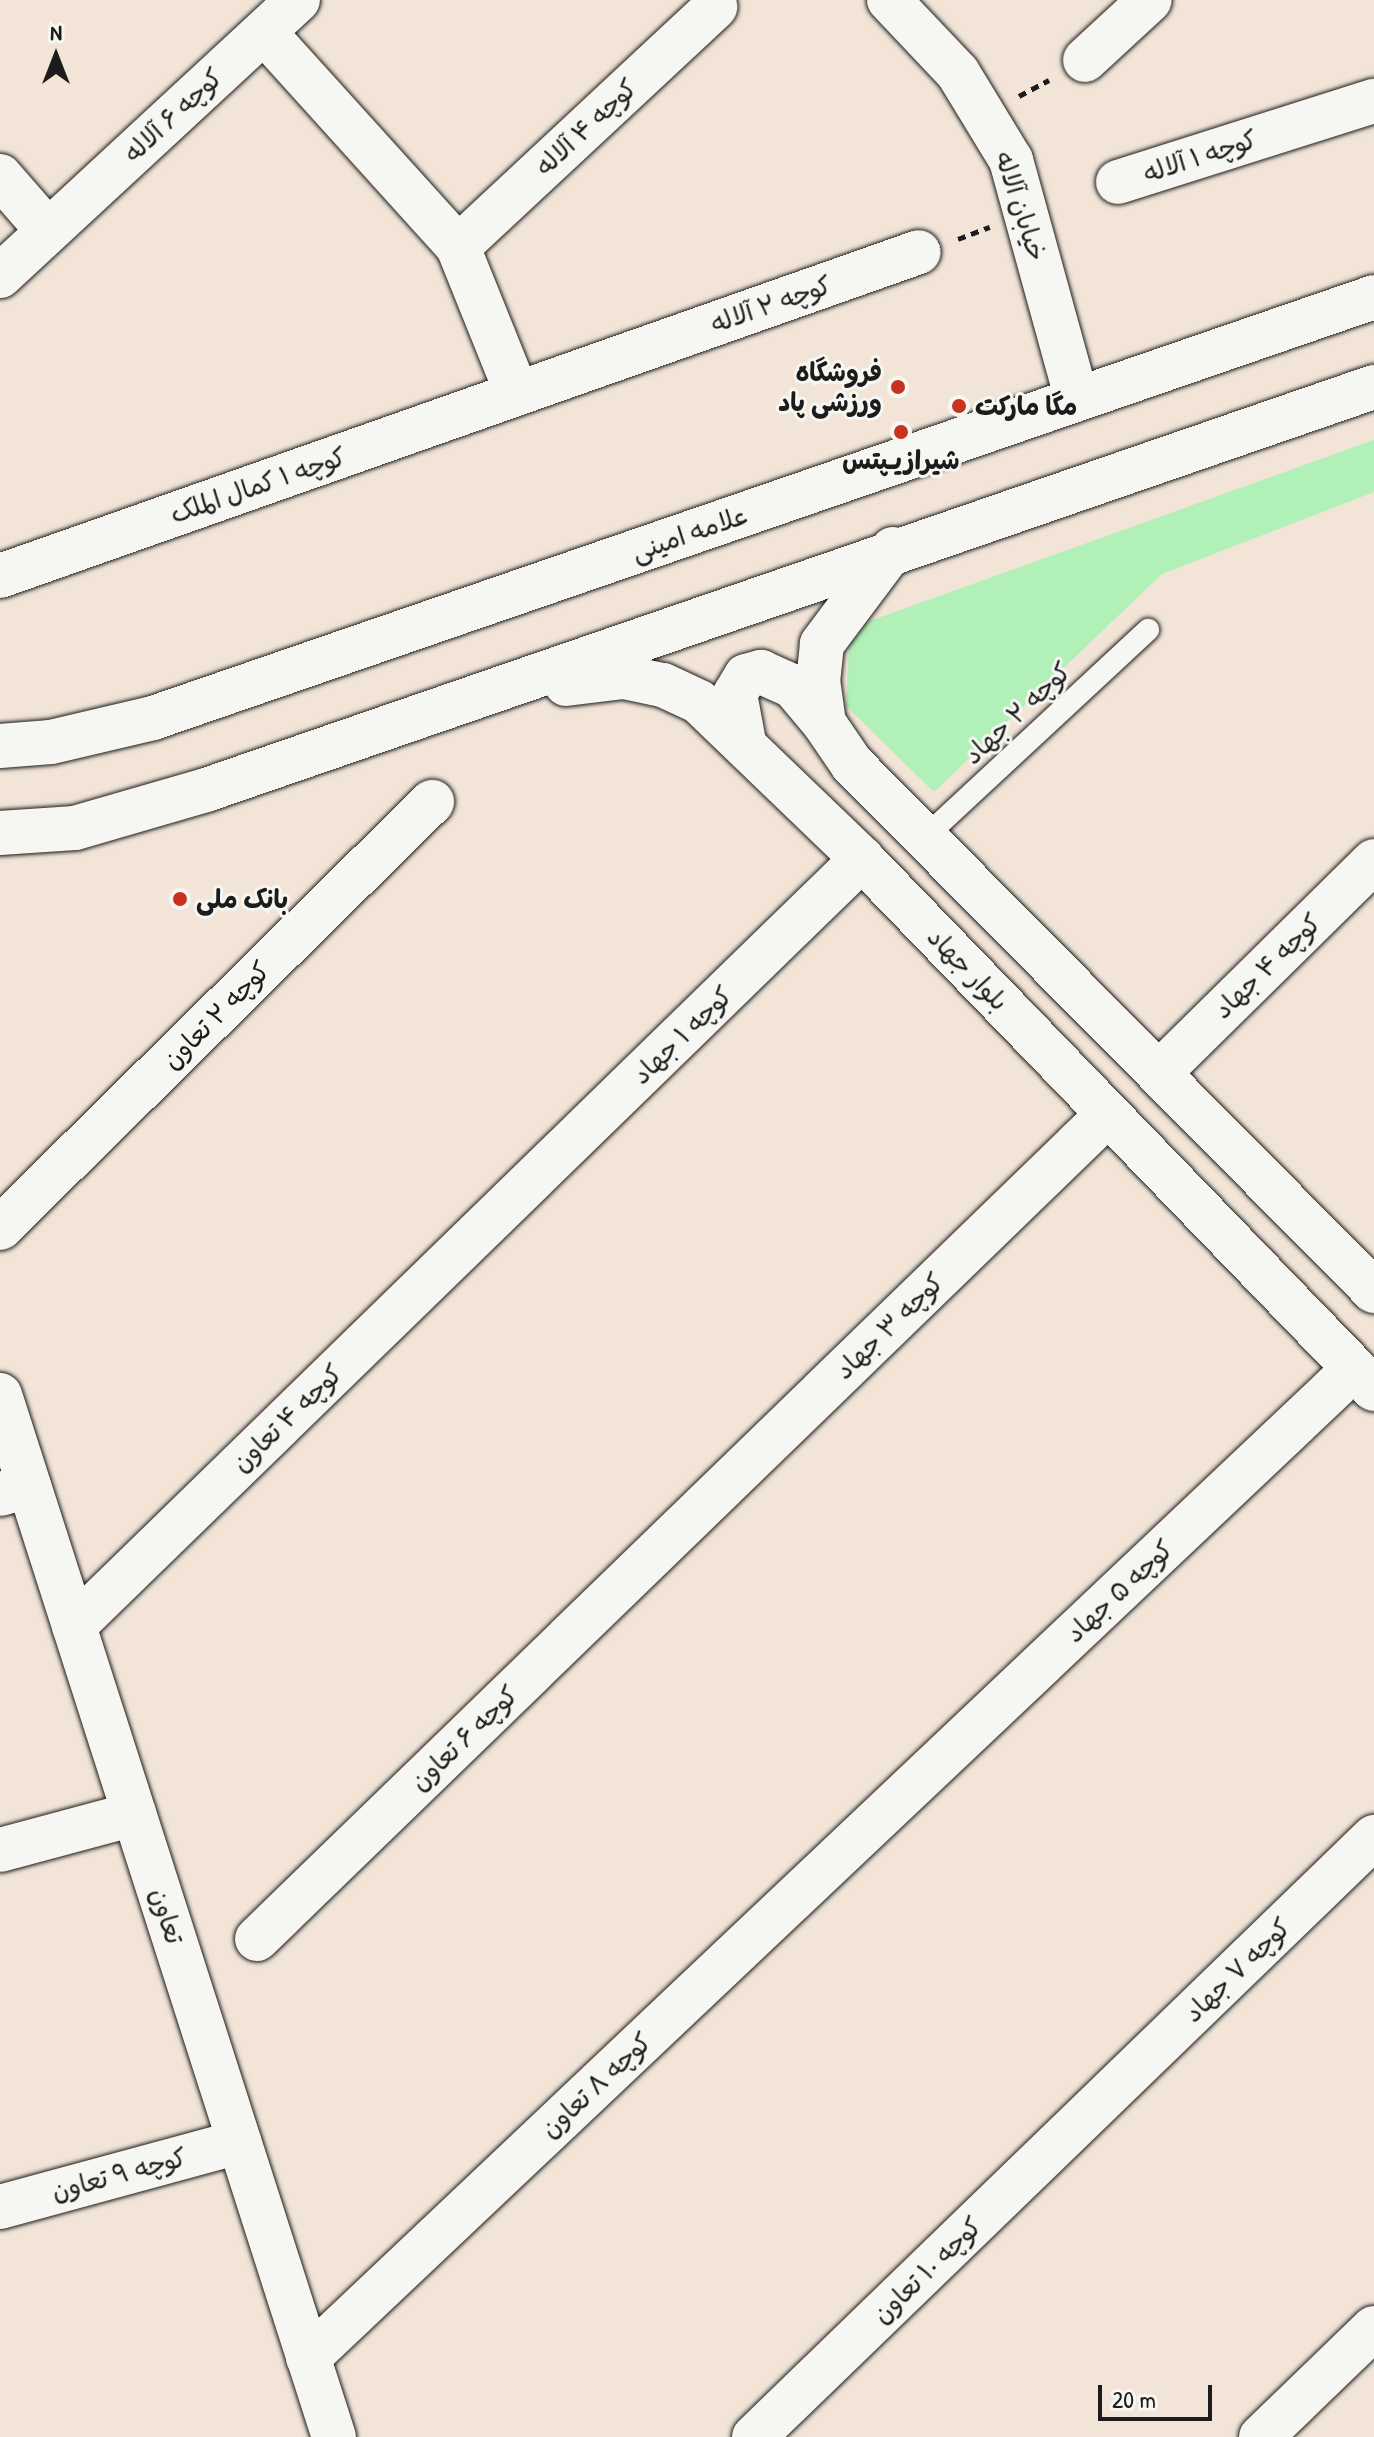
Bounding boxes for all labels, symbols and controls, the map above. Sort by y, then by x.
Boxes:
north arrow [16,16,96,96]
text: N [50,17,62,47]
street label: کوچه ۶ آلاله [117,61,229,169]
street label: کوچه ۴ آلاله [529,72,643,182]
street label: کوچه ۱ آلاله [1139,123,1261,189]
street label: خیابان آلاله [989,147,1053,265]
street label: کوچه ۲ آلاله [707,269,835,339]
place label: فروشگاه ورزشی پاد [778,356,882,418]
marker: فروشگاه ورزشی پاد [889,378,907,396]
place label: مگا مارکت [975,390,1077,422]
marker: مگا مارکت [950,397,968,415]
marker: شیرازیـپتس [892,423,910,441]
street label: کوچه ۱ کمال الملک [166,440,350,530]
place label: شیرازیـپتس [842,444,960,476]
street label: علامه امینی [627,498,753,568]
street label: کوچه ۲ جهاد [957,655,1077,771]
place label: بانک ملی [196,883,288,915]
marker: بانک ملی [171,890,189,908]
street label: کوچه ۴ جهاد [1207,907,1327,1025]
street label: بلوار جهاد [921,921,1015,1017]
street label: کوچه ۲ تعاون [156,955,276,1075]
street label: کوچه ۱ جهاد [625,980,739,1090]
street label: کوچه ۳ جهاد [828,1266,950,1386]
street label: کوچه ۴ تعاون [225,1358,349,1478]
street label: کوچه ۵ جهاد [1059,1533,1179,1649]
street label: کوچه ۶ تعاون [404,1679,524,1797]
street label: تعاون [143,1884,191,1948]
street label: کوچه ۷ جهاد [1177,1911,1297,2029]
street label: کوچه ۸ تعاون [534,2026,658,2144]
street label: کوچه ۹ تعاون [48,2141,190,2207]
street label: کوچه ۱۰ تعاون [866,2210,988,2330]
scale bar [1102,2369,1216,2419]
text: 20 m [1112,2383,1156,2415]

